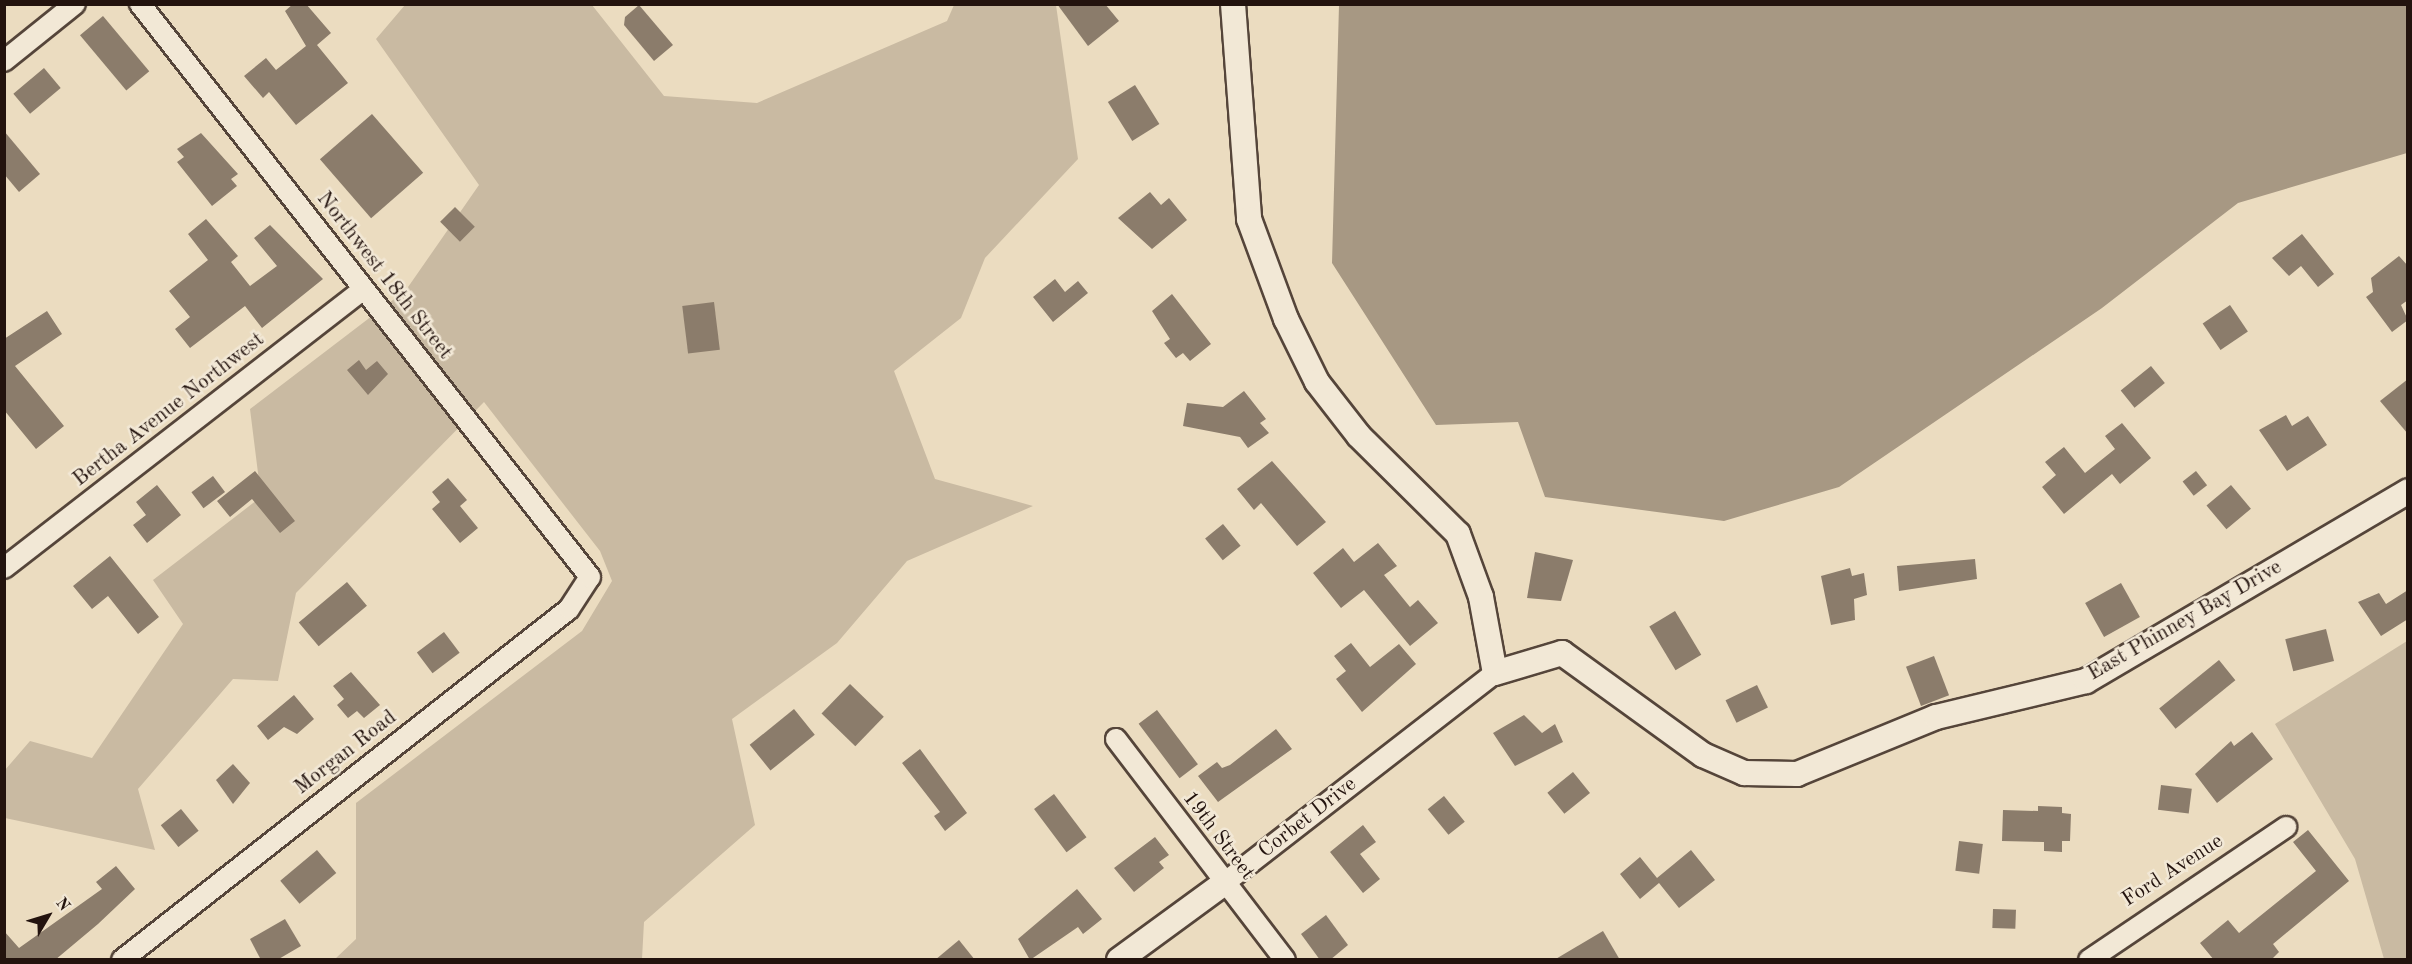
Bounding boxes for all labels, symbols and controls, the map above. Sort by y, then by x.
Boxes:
street label: Northwest 18th Street [311,187,457,365]
street label: Bertha Avenue Northwest [68,328,270,492]
street label: East Phinney Bay Drive [2083,555,2287,687]
street label: Morgan Road [290,705,402,801]
street label: Corbet Drive [1254,772,1362,864]
street label: 19th Street [1176,787,1260,885]
street label: Ford Avenue [2118,829,2228,913]
north arrow [18,886,78,946]
text: N [52,895,72,915]

